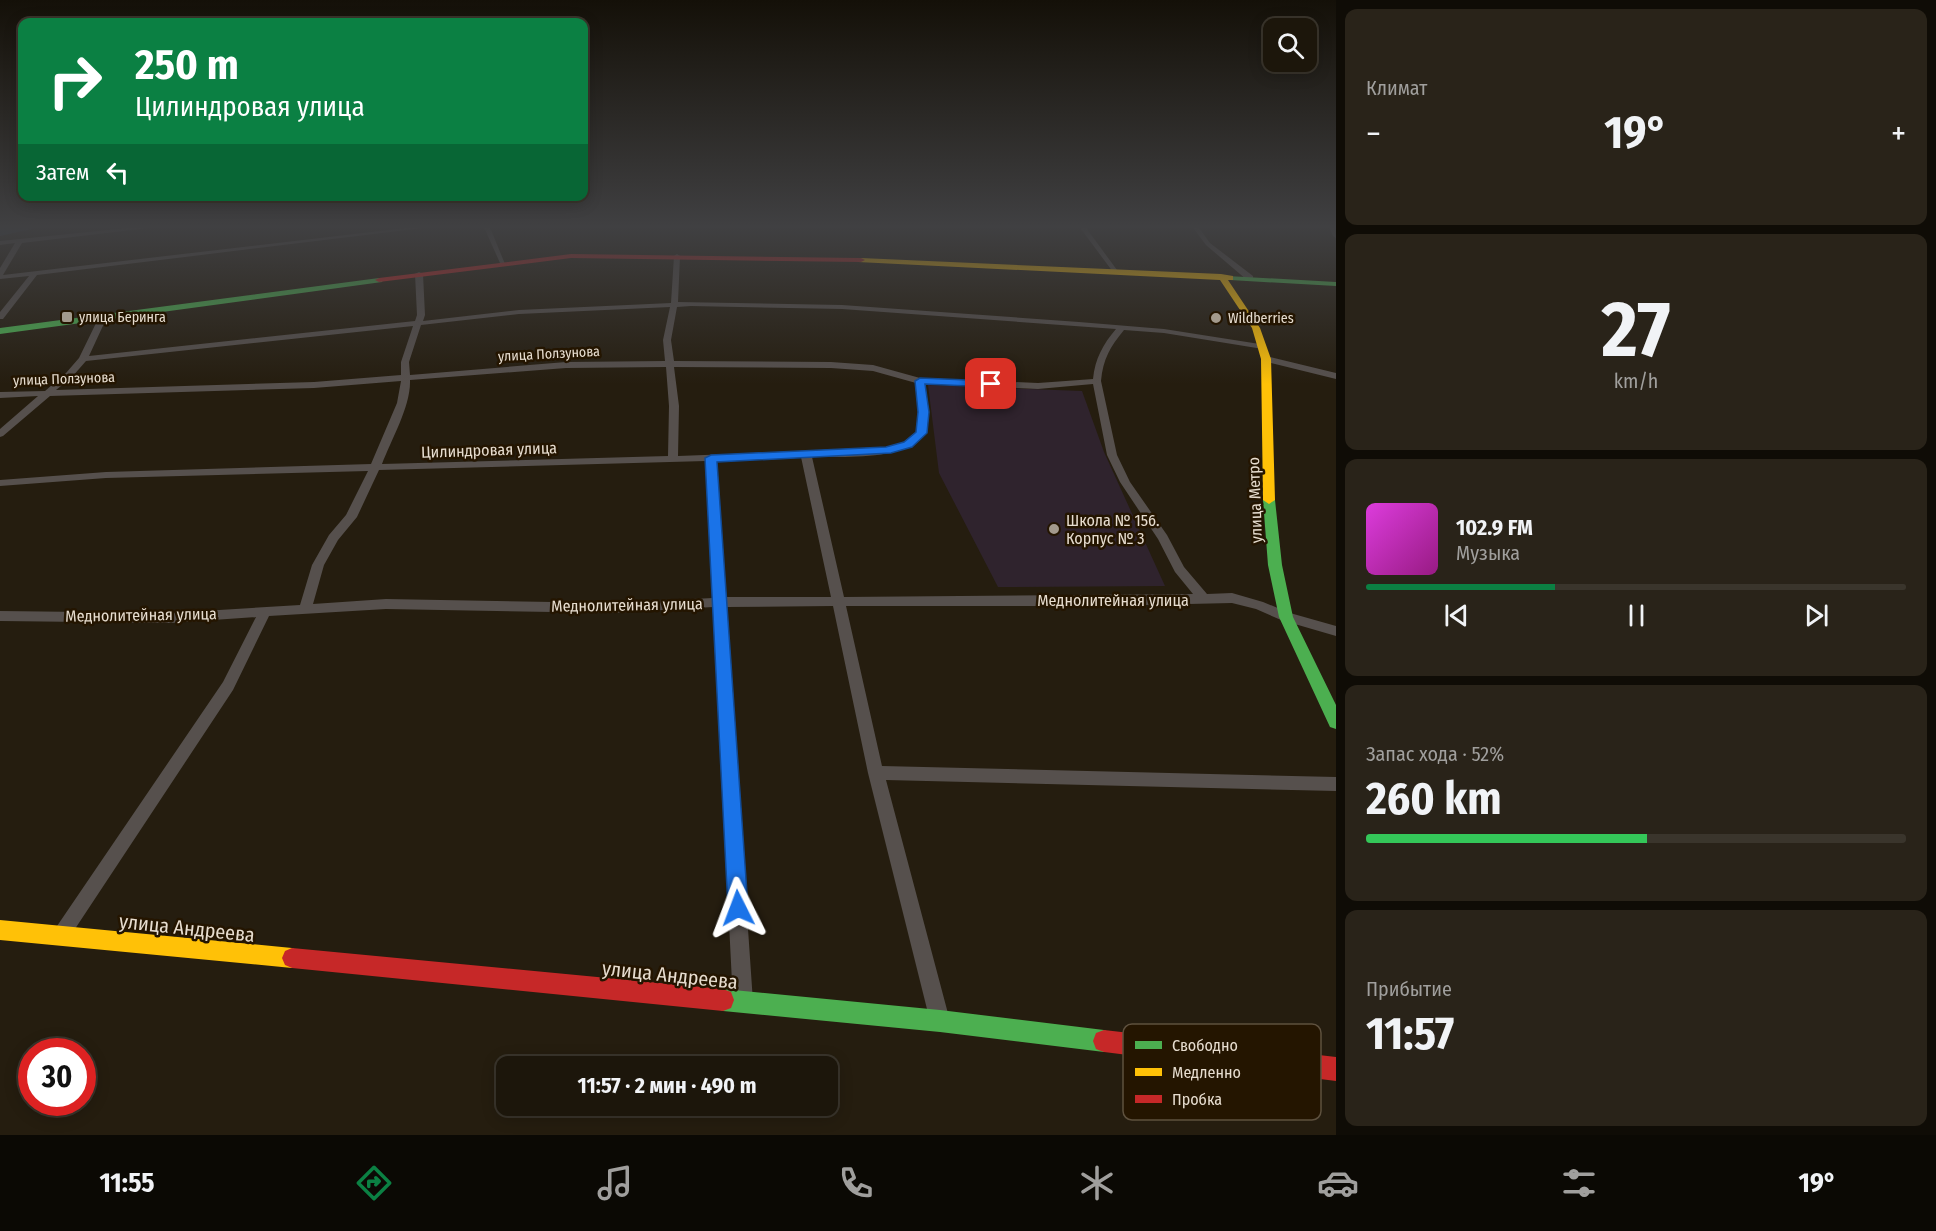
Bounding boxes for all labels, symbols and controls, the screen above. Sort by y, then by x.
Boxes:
map controls [1263,18,1317,72]
button: search [1263,18,1317,72]
text: 250 m [135,40,239,90]
icon: right [36,42,114,120]
text: Климат [1366,76,1427,100]
text: Цилиндровая улица [135,91,365,123]
text: 19° [1604,106,1668,160]
text: − [1366,114,1381,154]
text: + [1891,114,1906,154]
icon: left [101,156,134,189]
text: Затем [36,159,89,186]
text: 27 [1602,283,1670,377]
place label: улица Беринга [79,309,166,326]
marker: улица Беринга [60,310,74,324]
place label: Wildberries [1228,310,1294,327]
marker: Wildberries [1209,311,1223,325]
street label: улица Ползунова [498,343,601,365]
pin [965,358,1016,409]
icon: arrive [974,367,1007,400]
street label: улица Ползунова [13,369,115,389]
text: km/h [1614,369,1658,393]
street label: Цилиндровая улица [421,438,557,462]
street label: улица Метро [1244,457,1266,543]
place label: Школа № 156. Корпус № 3 [1066,511,1159,548]
text: 102.9 FM [1456,514,1533,541]
marker: Школа № 156. Корпус № 3 [1047,522,1061,536]
text: Музыка [1456,541,1520,565]
street label: Меднолитейная улица [1037,591,1189,610]
street label: Меднолитейная улица [551,594,703,616]
icon: previous [1440,599,1473,632]
icon: pause [1620,599,1653,632]
icon: next [1800,599,1833,632]
street label: Меднолитейная улица [65,604,217,626]
text: Запас хода · 52% [1366,742,1504,766]
text: 260 km [1366,772,1502,826]
position arrow [706,876,770,940]
street label: улица Андреева [118,909,256,947]
street label: улица Андреева [601,956,739,994]
text: Прибытие [1366,977,1452,1001]
text: 11:57 [1366,1007,1454,1061]
legend [1123,1024,1321,1120]
text: Свободно [1172,1036,1238,1055]
speed limit sign: 30 [18,1038,96,1116]
text: Медленно [1172,1063,1241,1082]
text: 11:57 · 2 мин · 490 m [578,1072,756,1099]
text: Пробка [1172,1090,1222,1109]
icon: directions [353,1162,395,1204]
icon: music [594,1162,636,1204]
icon: phone [835,1162,877,1204]
icon: climate [1076,1162,1118,1204]
icon: car [1317,1162,1359,1204]
icon: filters [1558,1162,1600,1204]
text: 11:55 [99,1167,155,1199]
text: 19° [1798,1167,1837,1199]

